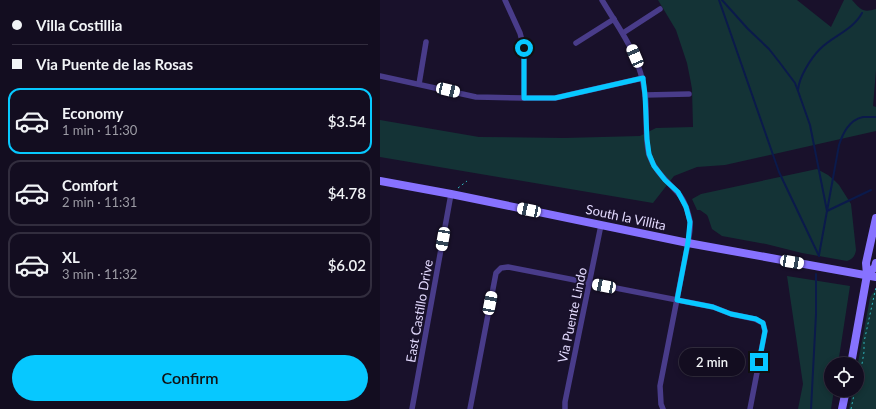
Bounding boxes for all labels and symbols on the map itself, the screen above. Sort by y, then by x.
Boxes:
route start [515,39,533,57]
car [625,43,645,69]
car [435,81,461,99]
street label: South la Villita [584,201,668,233]
car [516,202,542,218]
car [435,226,451,252]
car [779,254,805,270]
street label: East Castillo Drive [402,258,436,364]
street label: Via Puente Lindo [554,266,590,364]
car [591,278,617,294]
car [482,290,498,316]
callout: 2 min [679,348,745,376]
route end [750,353,768,371]

